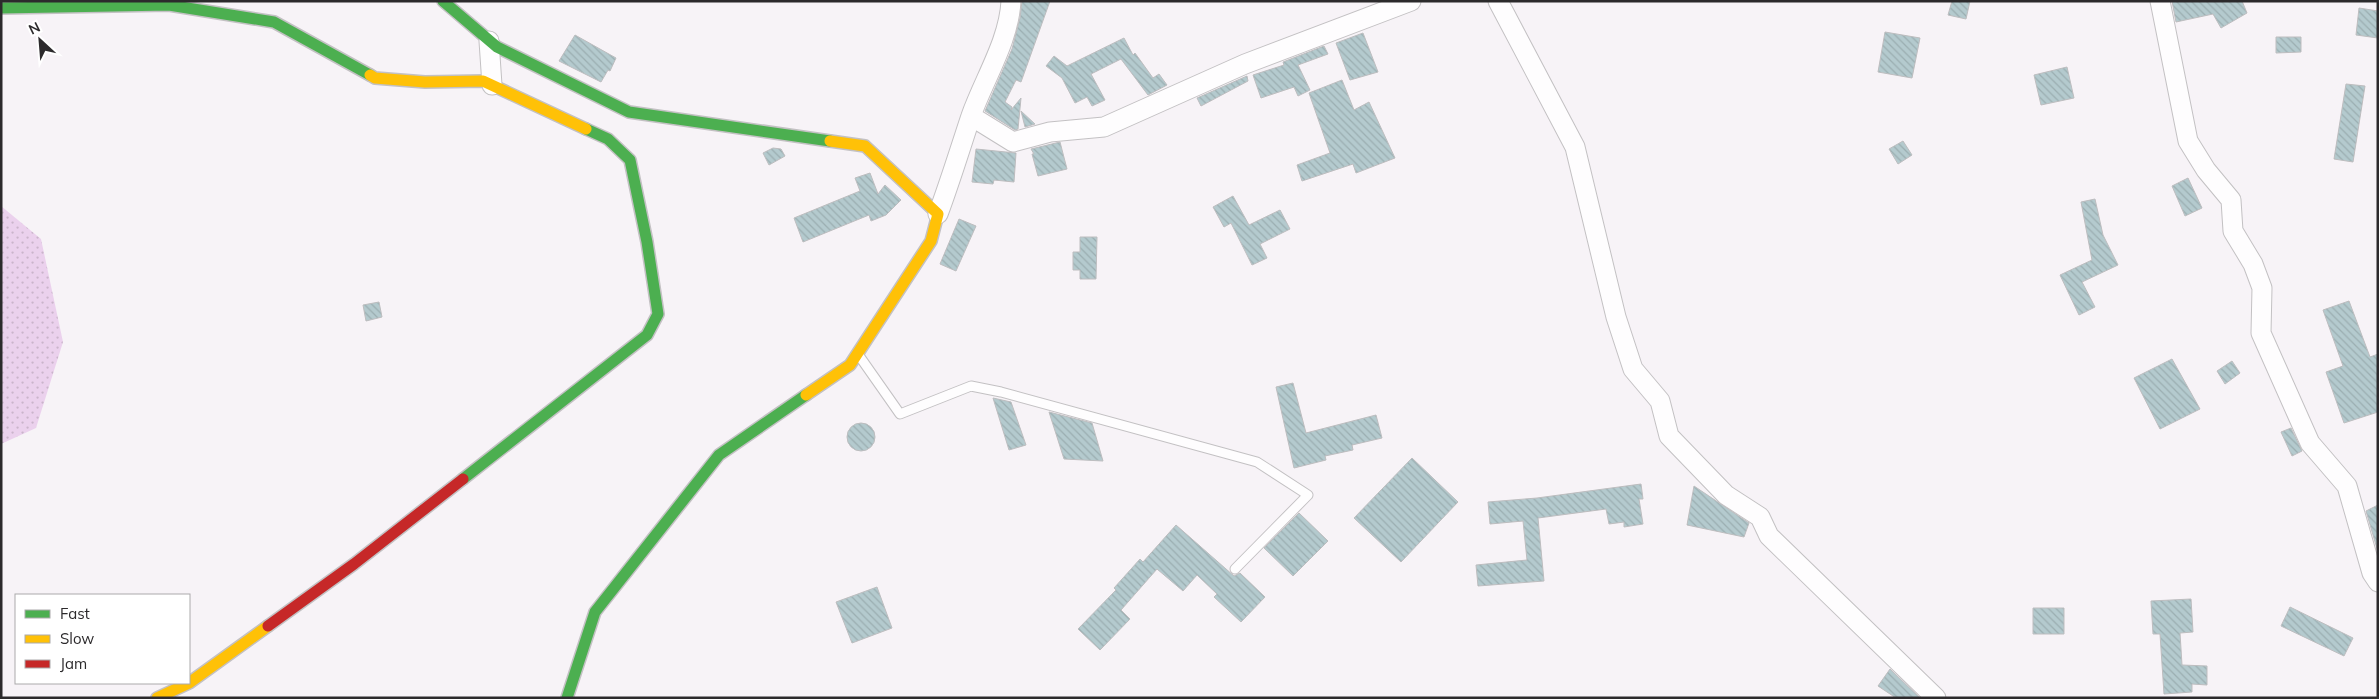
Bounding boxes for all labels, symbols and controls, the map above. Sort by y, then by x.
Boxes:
north arrow [15,15,65,65]
text: N [26,18,43,39]
legend [15,594,190,684]
text: Fast [60,604,90,623]
text: Slow [60,629,94,648]
text: Jam [60,654,87,673]

